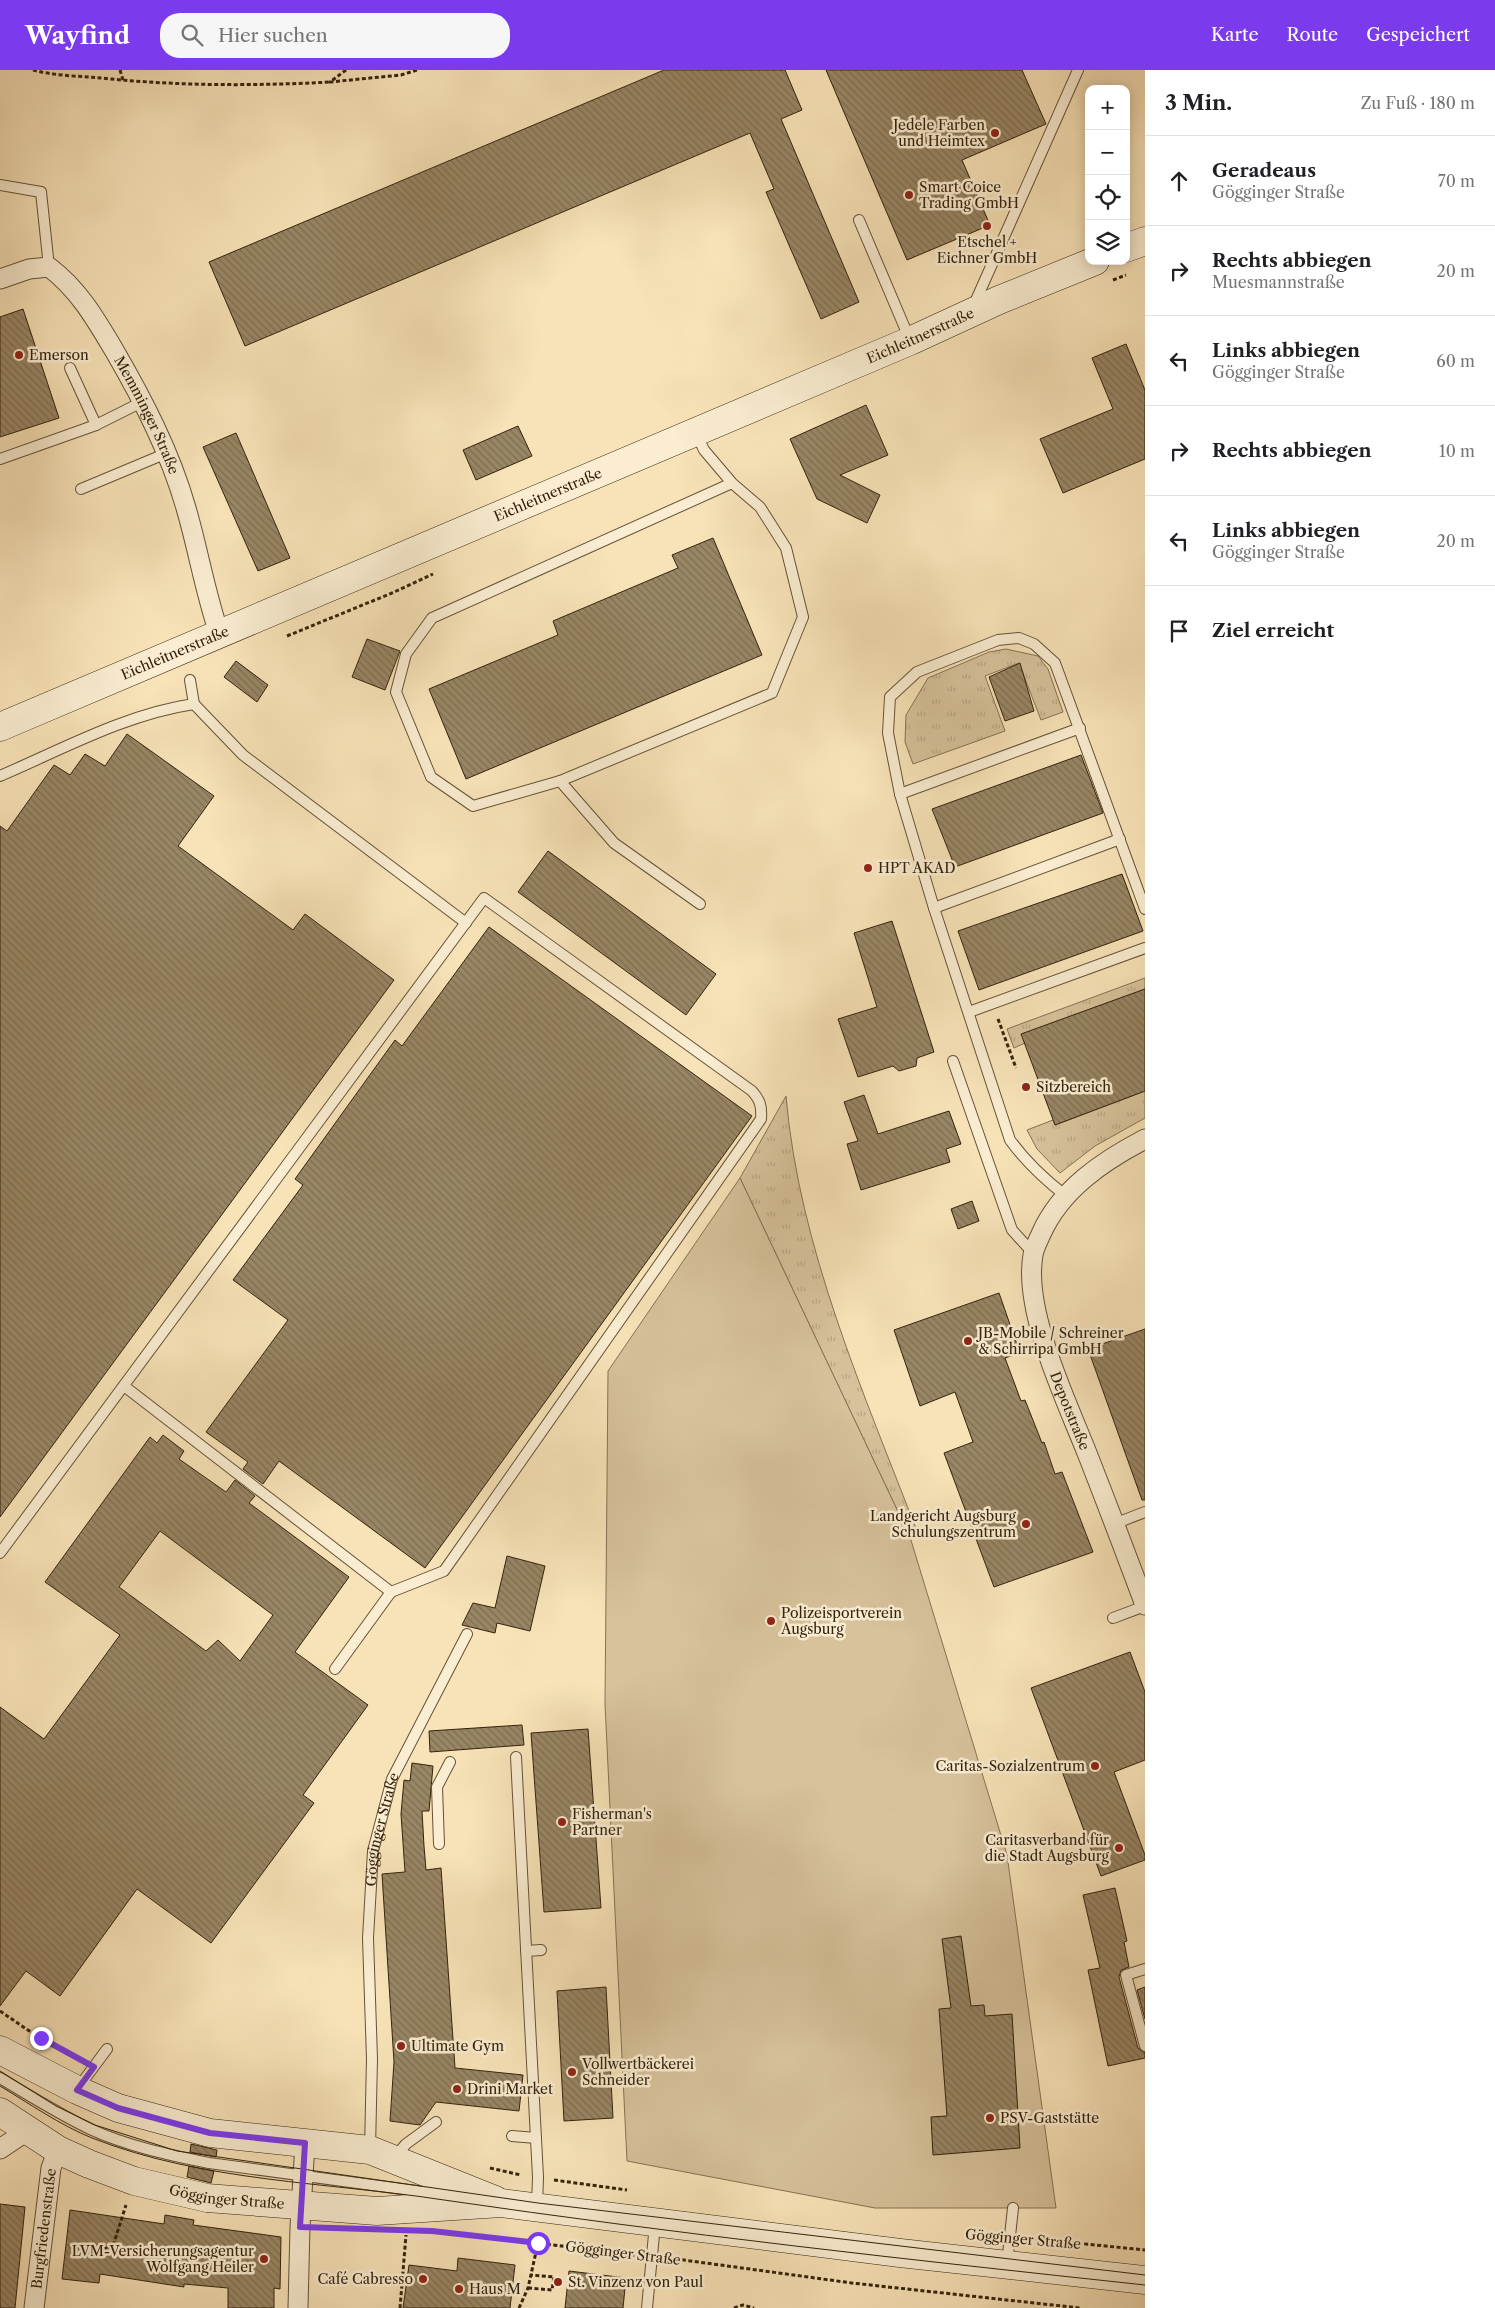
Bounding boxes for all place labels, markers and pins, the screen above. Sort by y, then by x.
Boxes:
place label: Jedele Farben und Heimtex [891,116,986,150]
marker: Jedele Farben und Heimtex [989,127,1001,139]
place label: Smart Coice Trading GmbH [919,178,1019,212]
marker: Smart Coice Trading GmbH [903,189,915,201]
marker: Etschel + Eichner GmbH [981,220,993,232]
place label: Etschel + Eichner GmbH [937,233,1037,267]
place label: Emerson [29,346,89,364]
marker: Emerson [13,349,25,361]
place label: HPT AKAD [878,859,956,877]
marker: HPT AKAD [862,862,874,874]
place label: Sitzbereich [1036,1078,1111,1096]
marker: Sitzbereich [1020,1081,1032,1093]
place label: JB-Mobile / Schreiner & Schirripa GmbH [976,1324,1124,1358]
marker: JB-Mobile / Schreiner & Schirripa GmbH [962,1335,974,1347]
place label: Landgericht Augsburg Schulungszentrum [870,1507,1017,1541]
marker: Landgericht Augsburg Schulungszentrum [1020,1518,1032,1530]
place label: Polizeisportverein Augsburg [780,1604,902,1638]
marker: Polizeisportverein Augsburg [765,1615,777,1627]
place label: Caritas-Sozialzentrum [936,1757,1085,1775]
marker: Caritas-Sozialzentrum [1089,1760,1101,1772]
place label: Fisherman's Partner [572,1805,652,1839]
marker: Fisherman's Partner [556,1816,568,1828]
place label: Caritasverband für die Stadt Augsburg [985,1831,1110,1865]
marker: Caritasverband für die Stadt Augsburg [1113,1842,1125,1854]
place label: Ultimate Gym [411,2037,504,2055]
marker: Ultimate Gym [395,2040,407,2052]
place label: Vollwertbäckerei Schneider [581,2055,694,2089]
marker: Vollwertbäckerei Schneider [566,2066,578,2078]
place label: Drini Market [467,2080,553,2098]
marker: Drini Market [451,2083,463,2095]
place label: PSV-Gaststätte [1000,2109,1099,2127]
marker: PSV-Gaststätte [984,2112,996,2124]
place label: LVM-Versicherungsagentur Wolfgang Heiler [72,2242,254,2276]
marker: LVM-Versicherungsagentur Wolfgang Heiler [258,2253,270,2265]
place label: Café Cabresso [317,2270,413,2288]
marker: Café Cabresso [417,2273,429,2285]
place label: St. Vinzenz von Paul [568,2273,703,2291]
marker: St. Vinzenz von Paul [552,2276,564,2288]
place label: Haus M [469,2280,521,2298]
marker: Haus M [453,2283,465,2295]

